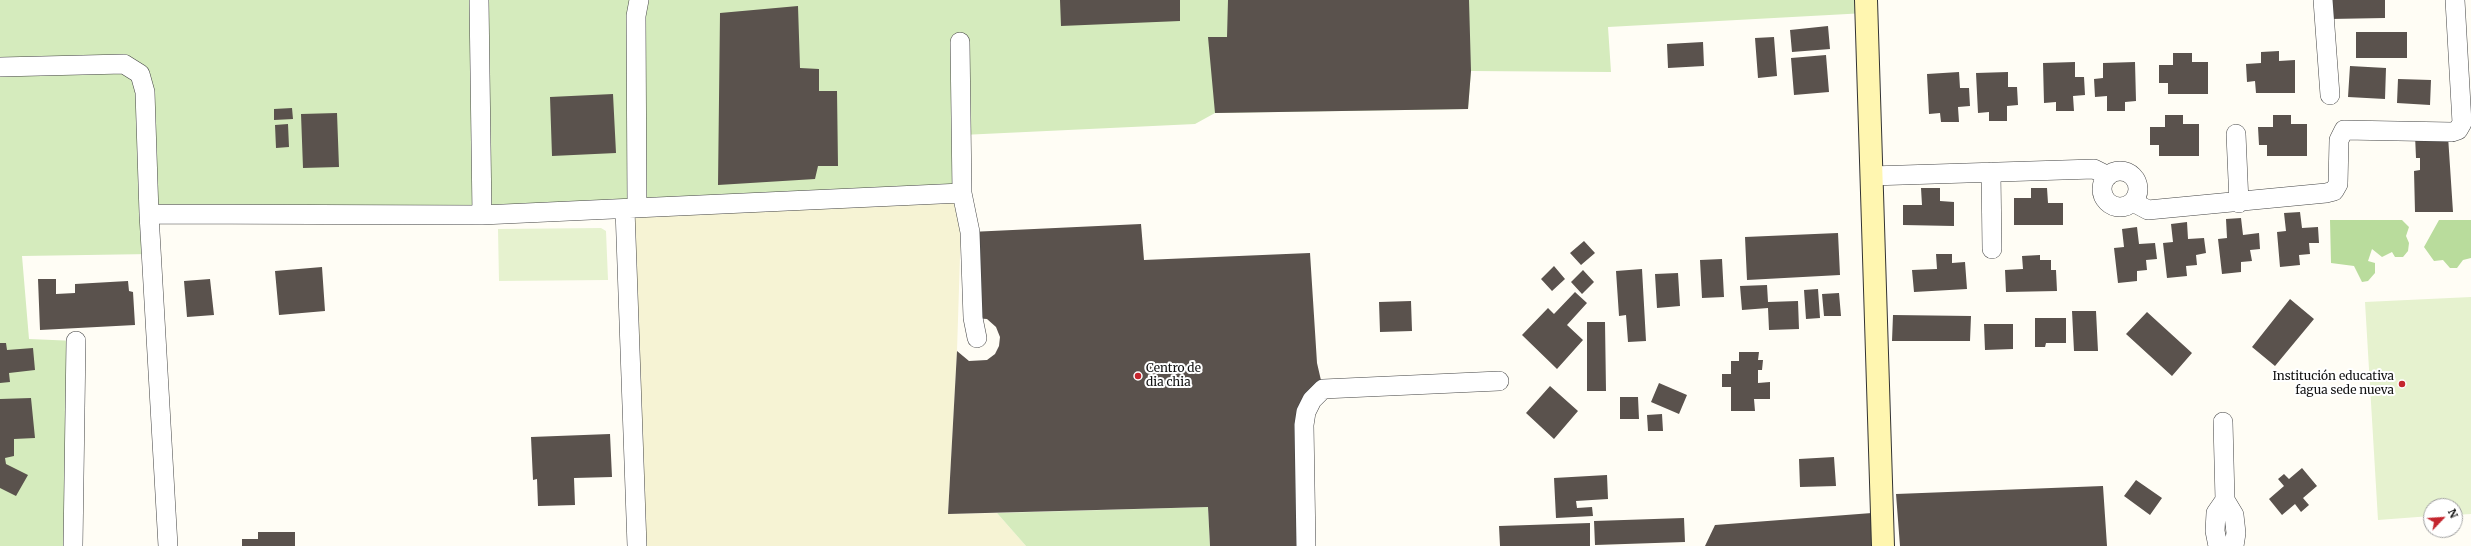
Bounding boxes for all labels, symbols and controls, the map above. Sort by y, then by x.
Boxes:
place label: Centro de dia chia [1146,362,1201,390]
place label: Institución educativa fagua sede nueva [2272,370,2394,398]
marker: Centro de dia chia [1133,371,1143,381]
marker: Institución educativa fagua sede nueva [2397,379,2407,389]
north arrow [2423,498,2463,538]
text: N [2445,506,2461,520]

